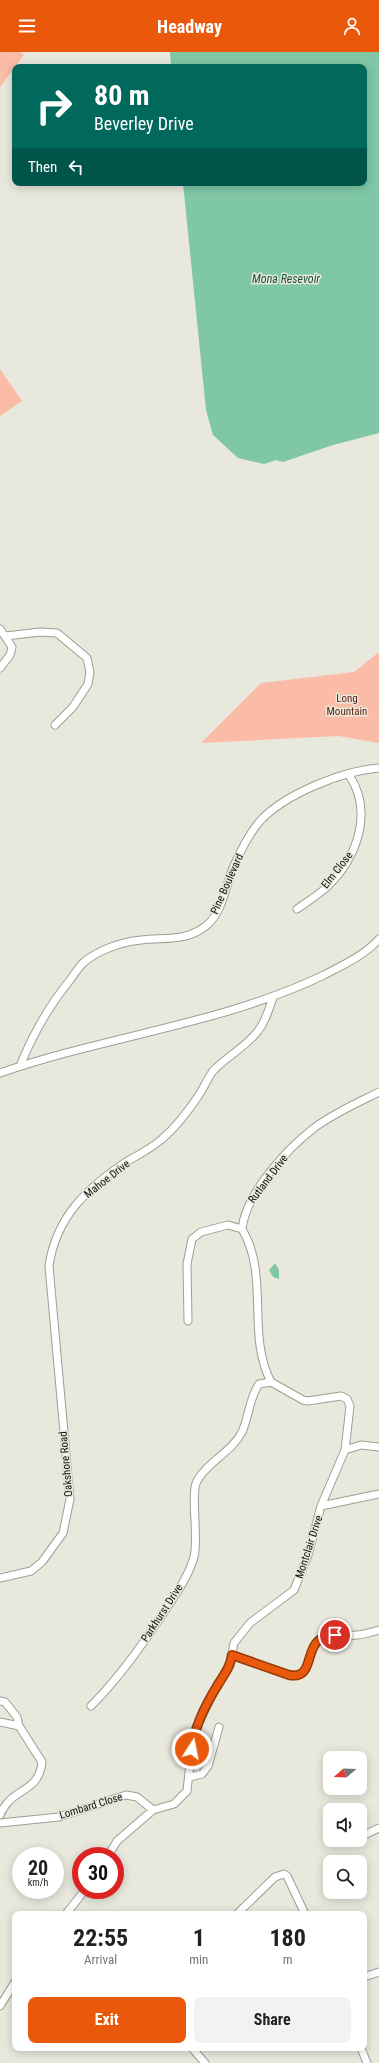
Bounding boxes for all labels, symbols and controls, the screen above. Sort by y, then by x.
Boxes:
icon: menu [16,15,38,37]
icon: person [341,15,363,37]
text: Headway [157,16,222,37]
text: 80 m [94,79,150,112]
icon: right [28,80,80,132]
text: Beverley Drive [94,113,194,134]
icon: left [65,156,87,178]
text: Then [28,158,57,176]
water label: Mona Resevoir [252,272,320,286]
park label: Long Mountain [327,692,367,718]
street label: Elm Close [319,849,355,891]
street label: Pine Boulevard [208,852,246,916]
street label: Rutland Drive [246,1152,290,1206]
street label: Mahoe Drive [82,1157,132,1201]
street label: Oakshore Road [57,1431,75,1497]
street label: Montclair Drive [293,1514,325,1580]
street label: Parkhurst Drive [138,1582,186,1644]
pin [318,1618,352,1652]
icon: arrive [324,1624,346,1646]
position arrow [171,1728,213,1770]
north arrow [323,1751,367,1795]
map controls [323,1751,367,1899]
street label: Lombard Close [58,1790,124,1822]
button: sound [323,1803,367,1847]
speed limit sign: 30 [72,1847,124,1899]
button: search [323,1855,367,1899]
text: 20 [28,1856,48,1880]
text: km/h [28,1877,48,1888]
text: 22:55 [73,1924,128,1952]
text: 1 [193,1924,205,1952]
text: 180 [269,1924,306,1952]
text: Arrival [84,1952,117,1967]
text: min [189,1952,208,1967]
text: m [283,1952,293,1967]
button: Exit [28,1997,186,2043]
button: Share [194,1997,351,2043]

